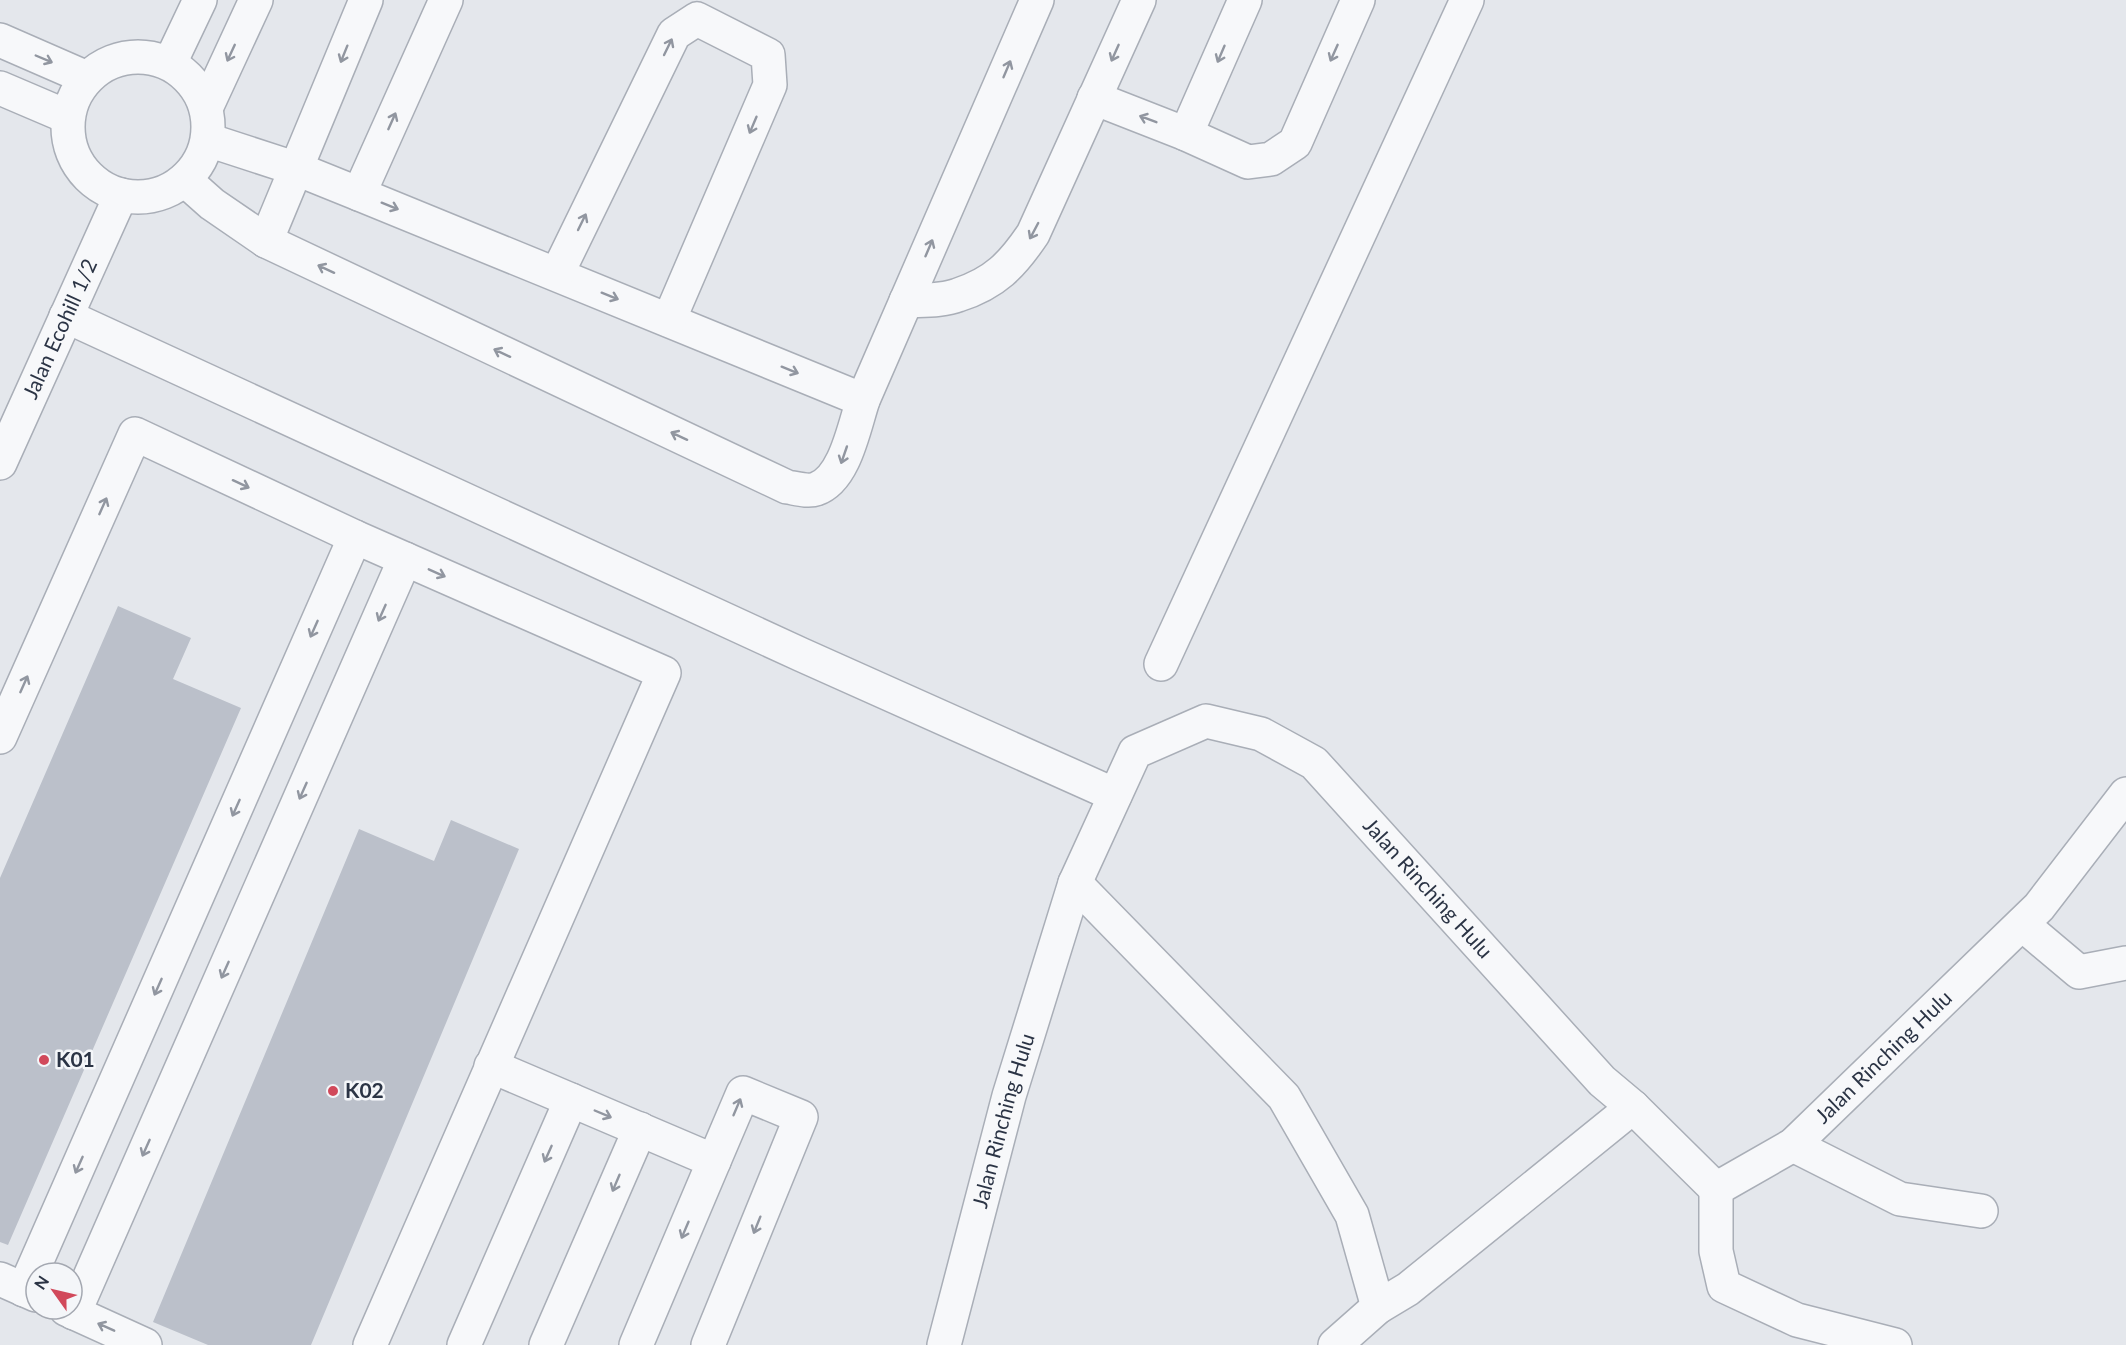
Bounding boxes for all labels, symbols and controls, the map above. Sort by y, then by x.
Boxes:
one-way arrow [663,38,674,56]
one-way arrow [225,44,237,62]
one-way arrow [338,44,349,63]
one-way arrow [1108,44,1120,62]
one-way arrow [1215,44,1226,62]
one-way arrow [1328,44,1339,62]
one-way arrow [34,54,52,65]
one-way arrow [1002,60,1013,78]
one-way arrow [386,113,398,131]
one-way arrow [1139,113,1158,124]
one-way arrow [746,116,757,134]
one-way arrow [381,201,399,212]
one-way arrow [577,213,589,231]
one-way arrow [1028,221,1039,239]
one-way arrow [924,239,936,257]
street label: Jalan Ecohill 1/2 [17,255,102,402]
one-way arrow [317,263,335,275]
one-way arrow [600,291,619,302]
one-way arrow [494,346,512,358]
one-way arrow [781,365,799,376]
one-way arrow [670,429,688,441]
one-way arrow [838,445,849,464]
one-way arrow [231,479,249,490]
one-way arrow [98,497,109,515]
one-way arrow [428,568,446,579]
one-way arrow [376,603,387,621]
one-way arrow [308,620,320,638]
one-way arrow [19,675,30,694]
one-way arrow [297,782,309,800]
one-way arrow [230,798,241,817]
street label: Jalan Rinching Hulu [1359,812,1498,963]
one-way arrow [219,960,230,978]
one-way arrow [151,977,163,995]
street label: Jalan Rinching Hulu [1809,984,1956,1128]
street label: Jalan Rinching Hulu [966,1030,1039,1211]
place label: K01 [56,1046,95,1071]
marker: K01 [37,1053,51,1067]
place label: K02 [345,1077,384,1102]
marker: K02 [326,1084,340,1098]
one-way arrow [732,1099,743,1117]
one-way arrow [594,1109,612,1120]
one-way arrow [140,1139,151,1157]
one-way arrow [542,1144,553,1162]
one-way arrow [73,1156,85,1174]
one-way arrow [610,1173,622,1191]
one-way arrow [751,1215,762,1233]
one-way arrow [679,1220,690,1238]
north arrow [24,1261,84,1321]
text: N [30,1272,52,1293]
one-way arrow [97,1321,115,1332]

